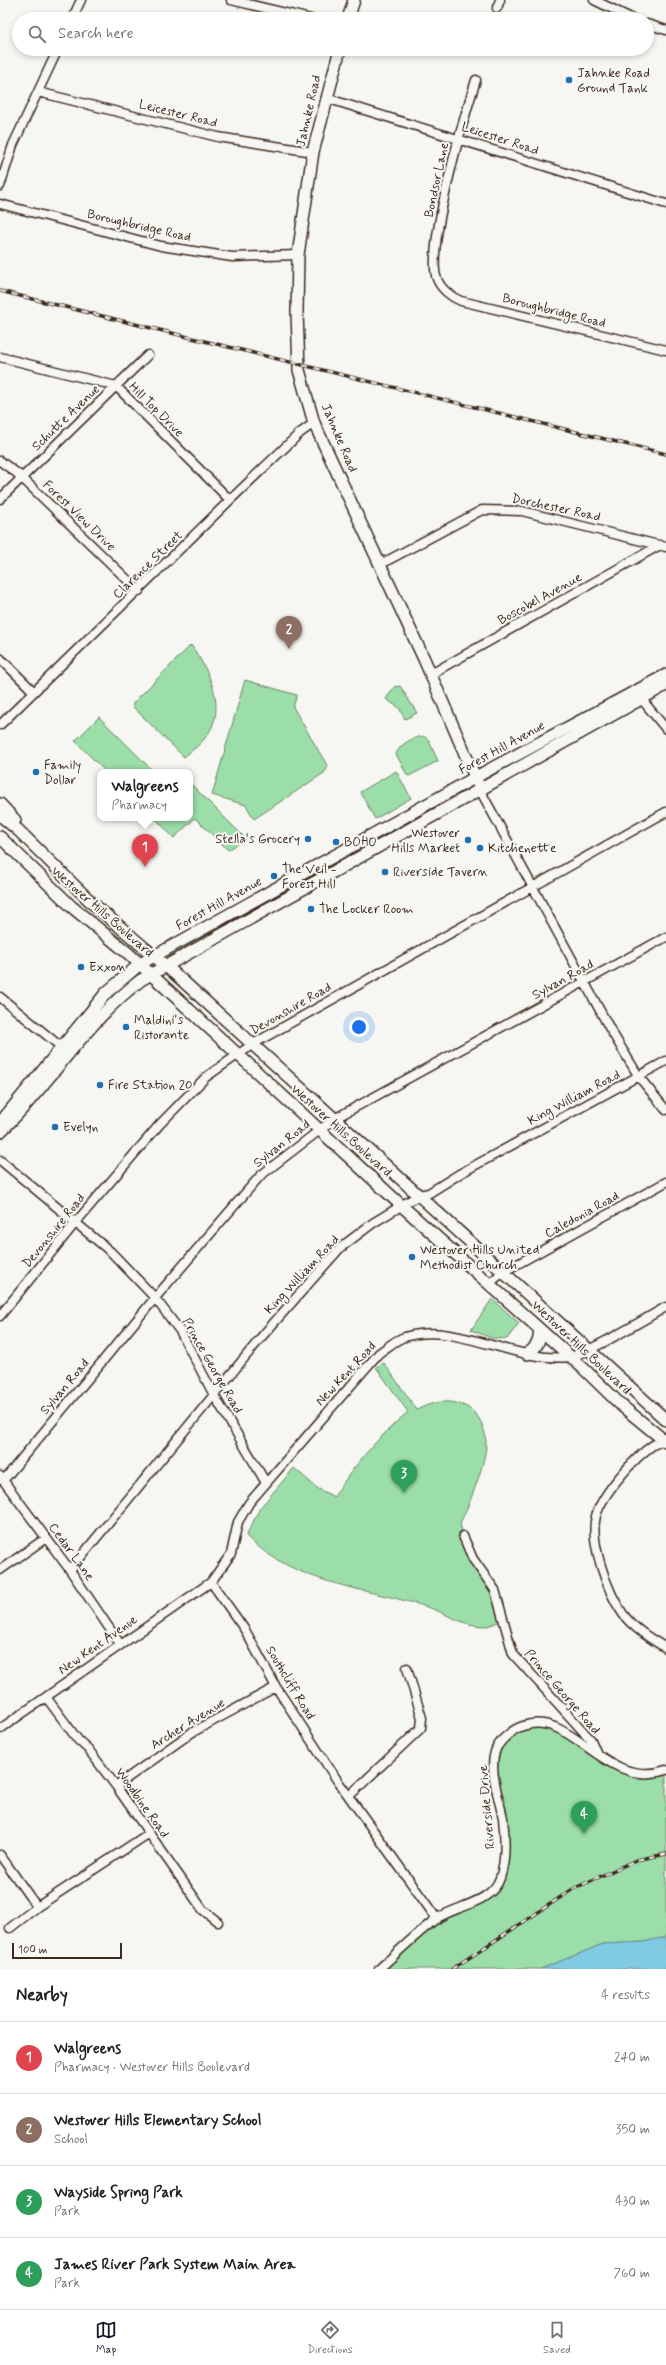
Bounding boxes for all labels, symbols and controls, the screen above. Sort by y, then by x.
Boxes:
search box [12,12,654,56]
icon: search [26,23,48,45]
text: Search here [58,24,134,44]
place label: Jahnke Road Ground Tank [577,65,650,97]
street label: Jahnke Road [293,74,325,148]
marker: Jahnke Road Ground Tank [564,75,574,85]
street label: Leicester Road [137,96,219,132]
street label: Leicester Road [459,119,541,159]
street label: Bondsor Lane [421,141,453,219]
street label: Boroughbridge Road [85,206,193,247]
street label: Boroughbridge Road [500,290,607,333]
street label: Hill Top Drive [125,379,187,441]
street label: Schutte Avenue [28,381,104,455]
street label: Jahnke Road [317,401,361,475]
street label: Forest View Drive [39,477,119,555]
street label: Dorchester Road [510,490,602,526]
street label: Clarence Street [109,527,187,603]
street label: Boscobel Avenue [495,569,585,629]
pin: 2 [276,616,302,649]
street label: Forest Hill Avenue [456,717,548,779]
place label: Family Dollar [44,757,81,789]
marker: Family Dollar [31,767,41,777]
popup [97,769,193,821]
text: Walgreens [111,777,179,797]
text: Pharmacy [111,797,167,814]
place label: Westover Hills Market [391,825,461,857]
place label: Stella's Grocery [215,831,300,848]
pin: 1 [132,834,158,867]
marker: Stella's Grocery [303,834,313,844]
place label: BOHO [344,834,377,851]
marker: Westover Hills Market [463,835,473,845]
marker: BOHO [331,837,341,847]
place label: Kitchenette [488,840,556,857]
marker: Kitchenette [475,843,485,853]
place label: The Veil - Forest Hill [282,861,337,893]
street label: Westover Hills Boulevard [47,863,157,961]
place label: Riverside Tavern [393,864,488,881]
marker: Riverside Tavern [380,867,390,877]
marker: The Veil - Forest Hill [269,871,279,881]
street label: Forest Hill Avenue [173,873,265,935]
place label: The Locker Room [319,901,414,918]
marker: The Locker Room [306,904,316,914]
street label: Sylvan Road [529,956,597,1004]
place label: Exxon [89,959,126,976]
marker: Exxon [76,962,86,972]
street label: Devonshire Road [247,979,335,1039]
place label: Maldini's Ristorante [134,1012,189,1044]
your location [349,1017,369,1037]
marker: Maldini's Ristorante [121,1022,131,1032]
street label: King William Road [525,1066,624,1130]
place label: Fire Station 20 [108,1077,193,1094]
marker: Fire Station 20 [95,1080,105,1090]
street label: Westover Hills Boulevard [287,1081,395,1181]
street label: Sylvan Road [250,1116,314,1172]
place label: Evelyn [63,1119,98,1136]
marker: Evelyn [50,1122,60,1132]
street label: Caledonia Road [542,1188,622,1242]
street label: Devonshire Road [19,1190,89,1272]
street label: King William Road [261,1232,344,1319]
place label: Westover Hills United Methodist Church [420,1242,539,1274]
marker: Westover Hills United Methodist Church [407,1252,417,1262]
street label: Westover Hills Boulevard [528,1297,634,1399]
street label: Prince George Road [178,1315,246,1417]
street label: New Kent Road [312,1338,380,1410]
street label: Sylvan Road [37,1355,93,1418]
pin: 3 [391,1460,417,1493]
street label: Cedar Lane [44,1520,98,1584]
street label: New Kent Avenue [55,1611,141,1679]
street label: Southcliff Road [261,1643,319,1723]
street label: Prince George Road [520,1646,604,1738]
street label: Archer Avenue [148,1694,229,1754]
street label: Woodbine Road [111,1764,173,1842]
street label: Riverside Drive [475,1764,499,1850]
pin: 4 [571,1801,597,1834]
scale bar [12,1941,122,1960]
text: 100 m [18,1943,48,1957]
text: Nearby [16,1984,68,2006]
text: 4 results [601,1987,650,2004]
text: Walgreens [54,2039,121,2059]
text: 1 [26,2049,32,2066]
text: 240 m [614,2049,650,2066]
text: Pharmacy · Westover Hills Boulevard [54,2059,250,2076]
text: Westover Hills Elementary School [54,2111,261,2131]
text: 2 [26,2121,32,2138]
text: 350 m [616,2121,650,2138]
text: School [54,2131,88,2148]
text: Wayside Spring Park [54,2183,183,2203]
text: 3 [26,2193,32,2210]
text: 430 m [615,2193,650,2210]
text: Park [54,2203,80,2220]
text: James River Park System Main Area [54,2255,296,2275]
text: 4 [25,2265,33,2282]
text: 760 m [613,2265,650,2282]
text: Park [54,2275,80,2292]
tab: Map [95,2319,117,2357]
tab: Directions [307,2319,353,2357]
tab: Saved [543,2319,571,2357]

